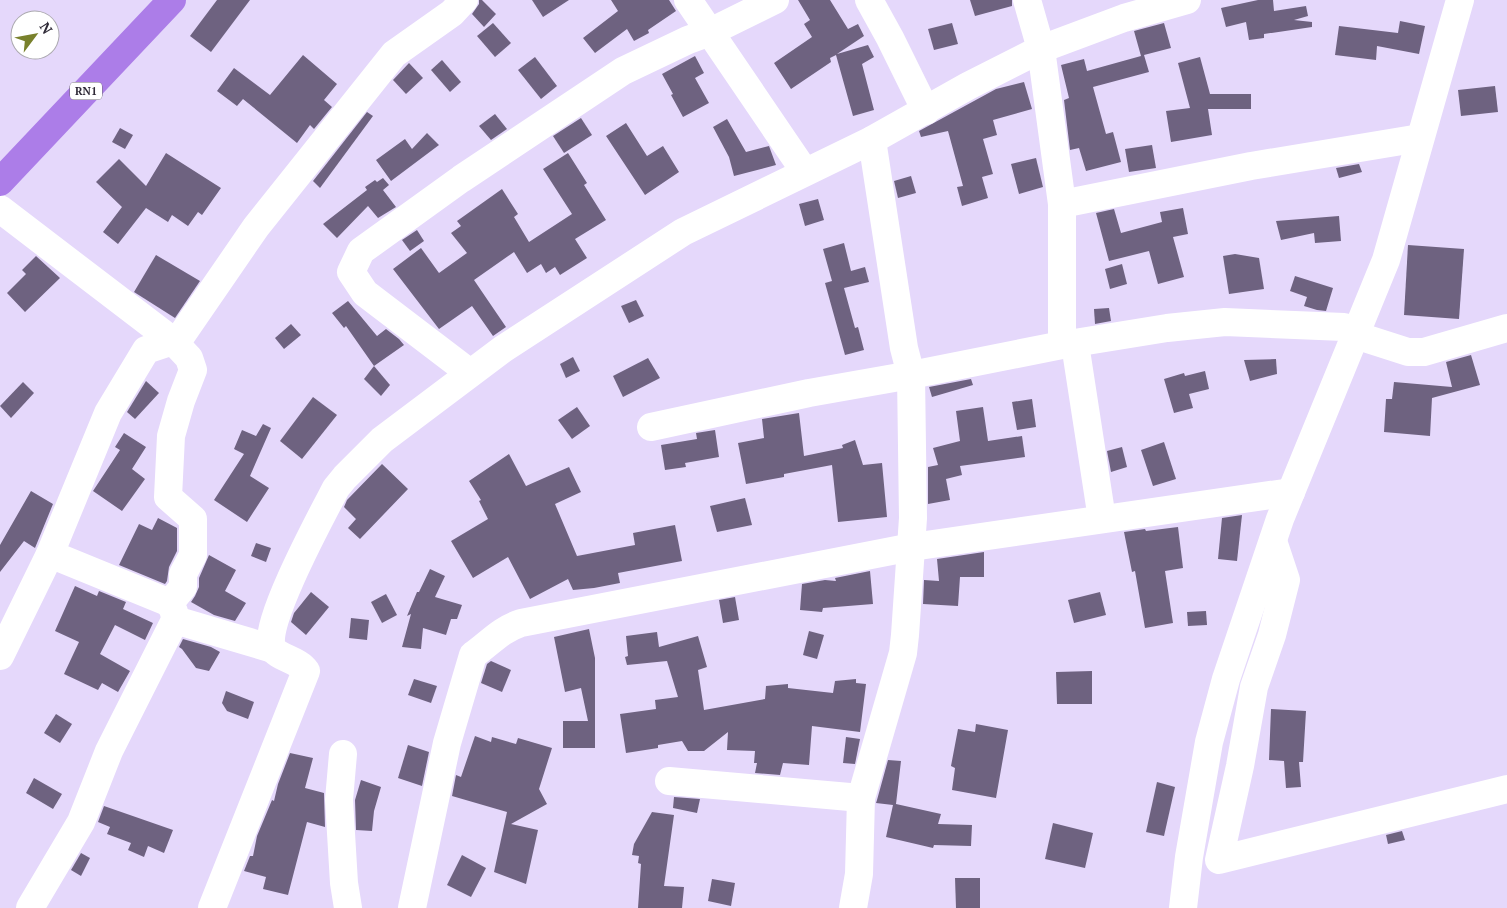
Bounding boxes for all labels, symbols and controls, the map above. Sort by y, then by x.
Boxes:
north arrow [10,10,60,60]
text: N [36,18,58,38]
road number: RN1 [70,82,102,100]

